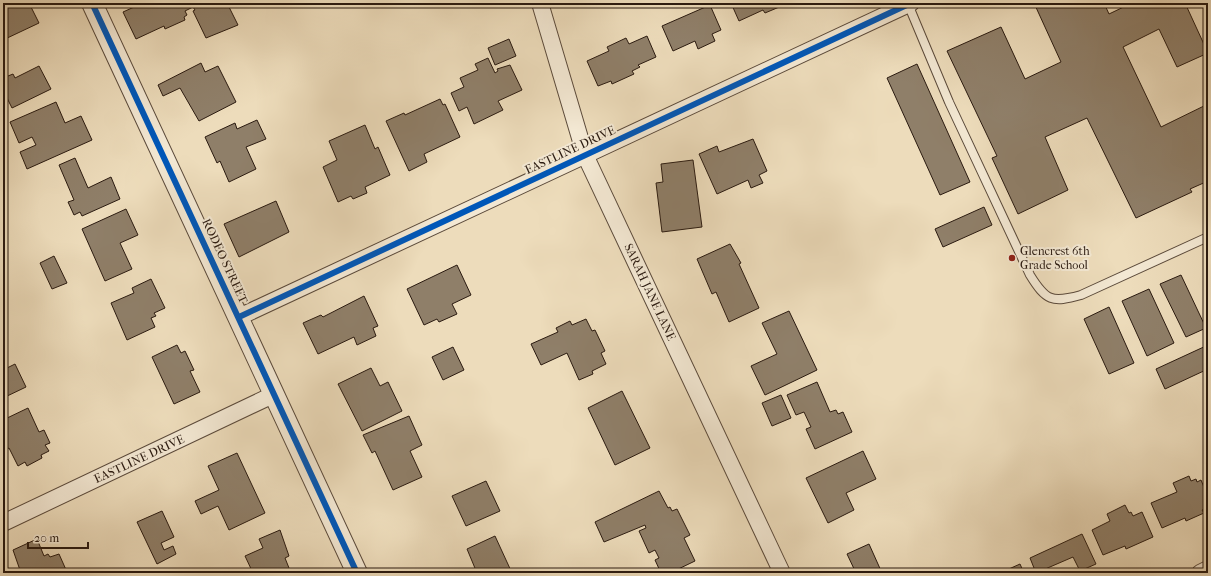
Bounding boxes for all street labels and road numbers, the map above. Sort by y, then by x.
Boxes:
street label: EASTLINE DRIVE [523,123,617,177]
street label: RODEO STREET [199,216,251,306]
street label: SARAH JANE LANE [621,241,679,343]
street label: EASTLINE DRIVE [92,432,186,486]

